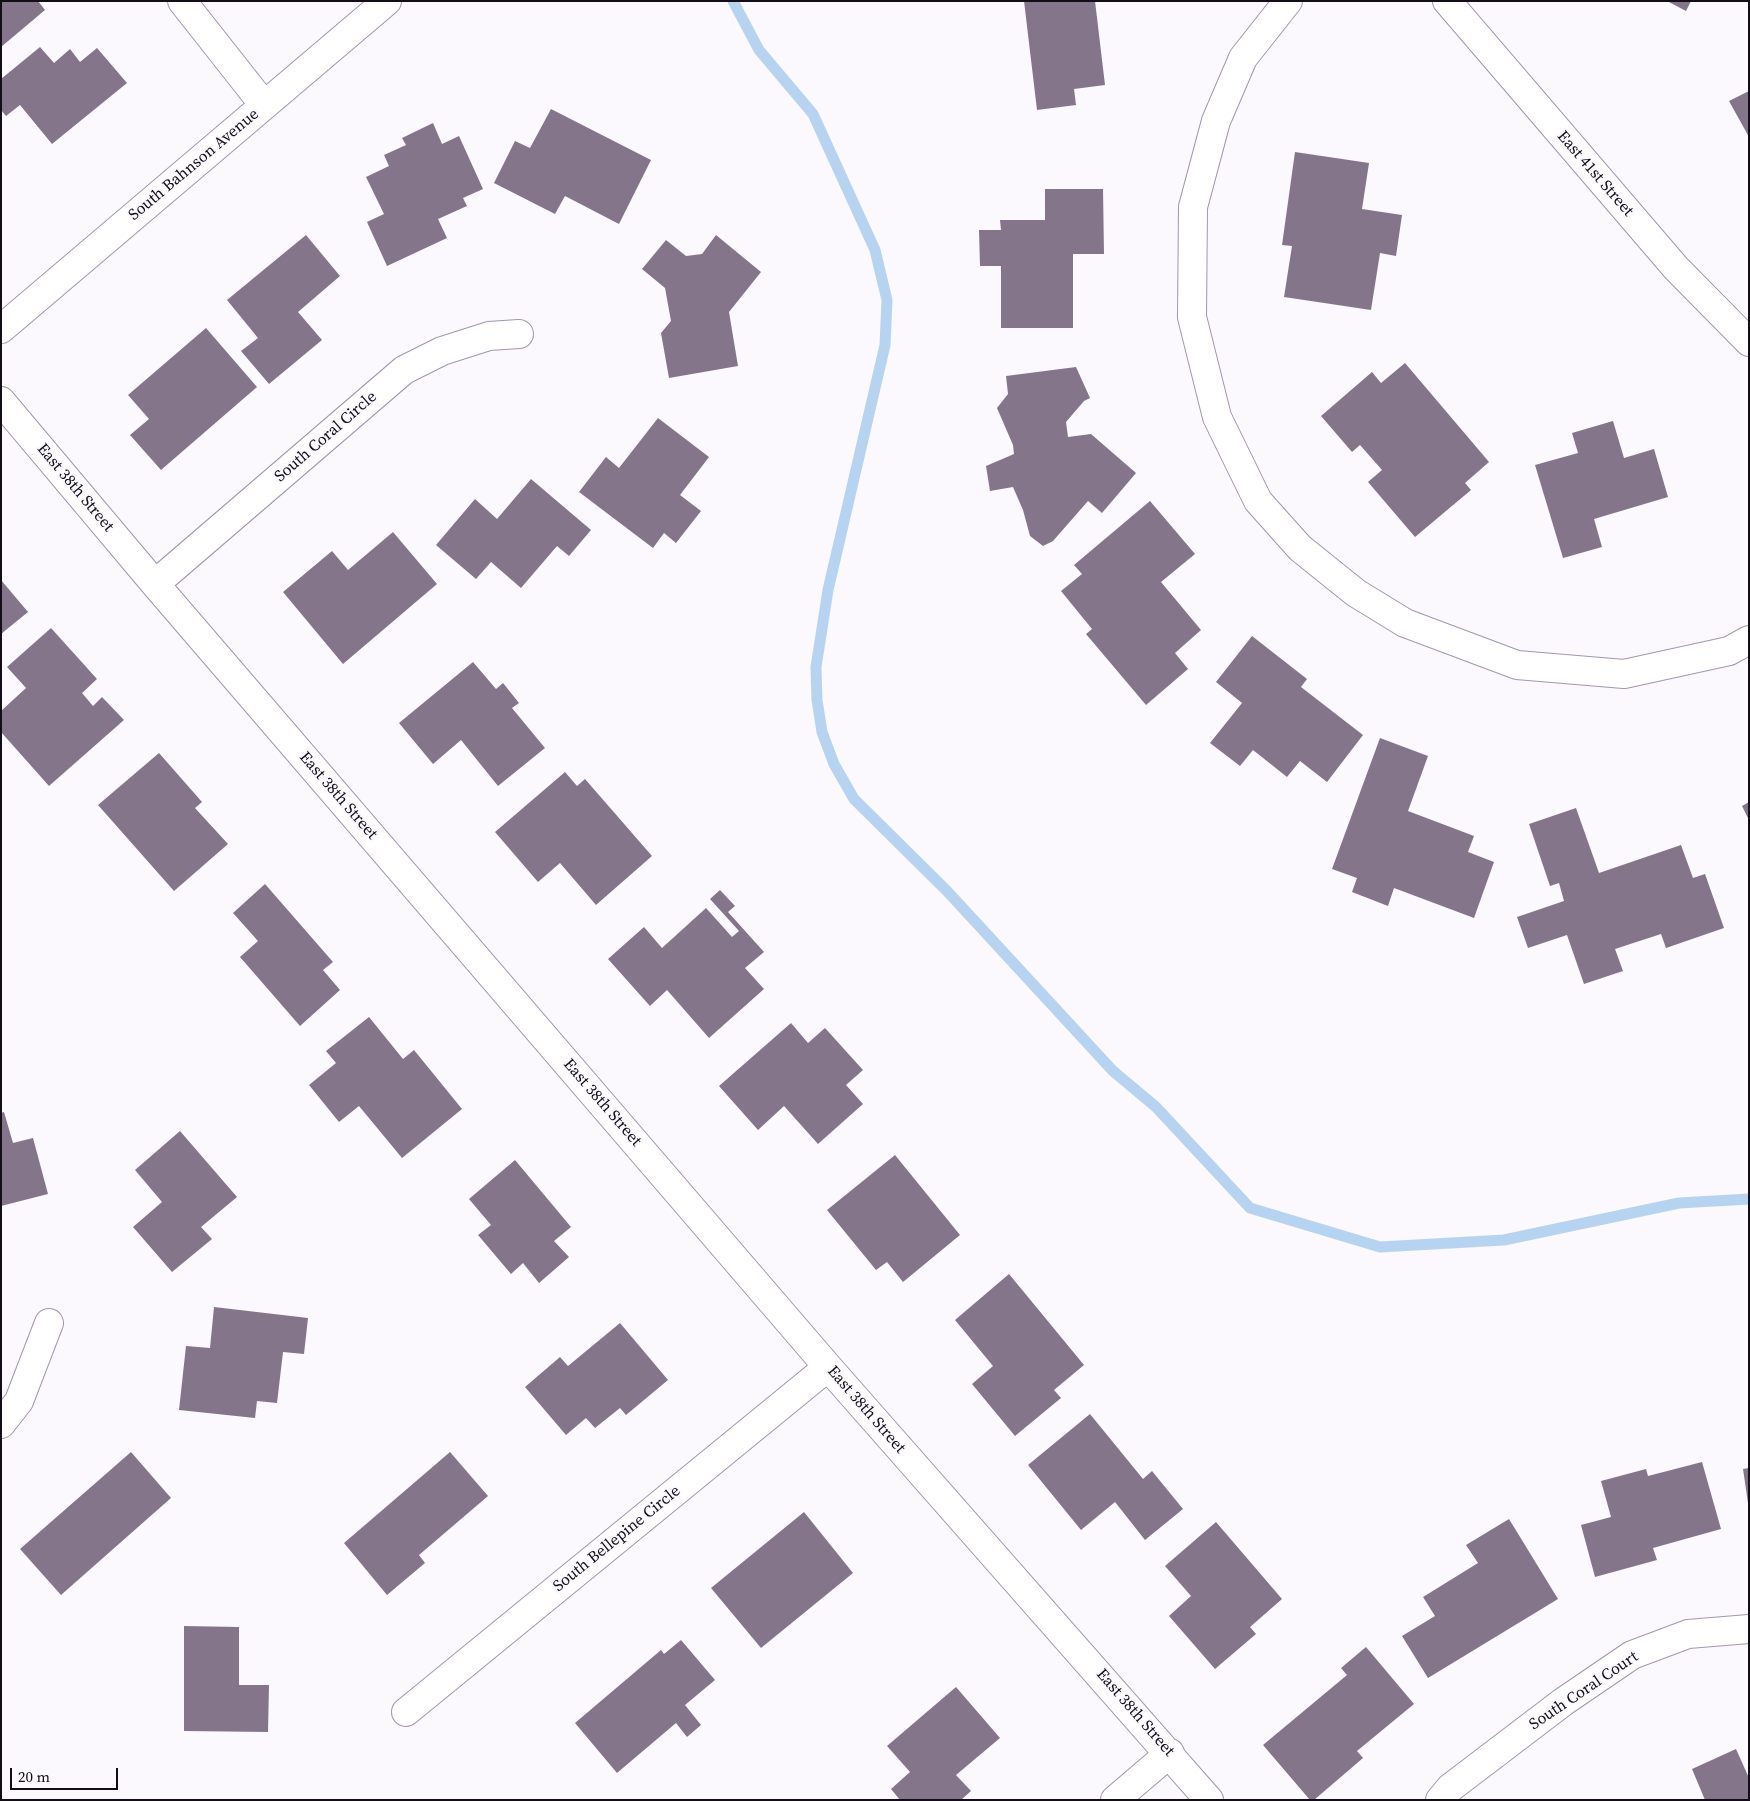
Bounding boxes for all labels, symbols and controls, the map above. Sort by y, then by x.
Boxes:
street label: South Bahnson Avenue [125,105,263,225]
street label: East 41st Street [1553,127,1637,221]
street label: South Coral Circle [271,387,381,487]
street label: East 38th Street [32,440,118,536]
street label: East 38th Street [295,748,381,844]
street label: East 38th Street [559,1055,645,1151]
street label: East 38th Street [823,1362,909,1458]
street label: South Bellepine Circle [550,1482,684,1596]
street label: South Coral Court [1526,1647,1642,1735]
street label: East 38th Street [1092,1665,1178,1761]
scale bar [12,1758,120,1790]
text: 20 m [18,1766,50,1787]

